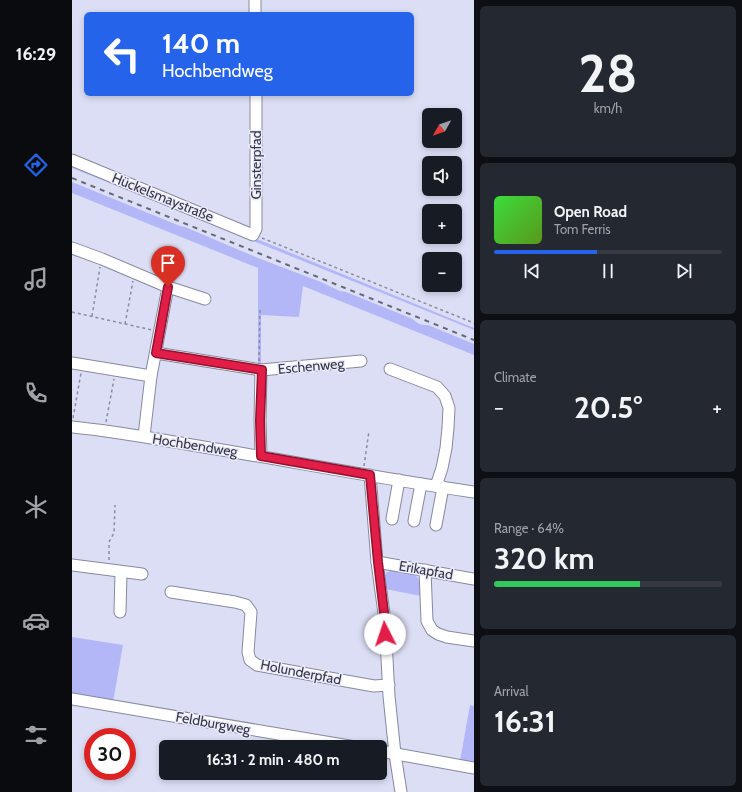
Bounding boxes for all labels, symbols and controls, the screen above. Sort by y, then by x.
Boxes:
text: 140 m [162,26,240,60]
icon: left [96,28,148,80]
text: 28 [579,42,637,105]
text: 16:29 [16,43,56,65]
text: Hochbendweg [162,60,273,82]
text: km/h [594,100,622,116]
north arrow [422,108,462,148]
map controls [422,108,462,292]
street label: Ginsterpfad [247,131,265,199]
icon: directions [22,151,50,179]
button: sound [422,156,462,196]
street label: Hückelsmaystraße [110,168,216,226]
text: Open Road [554,203,627,221]
button: + [422,204,462,244]
text: Tom Ferris [554,221,611,237]
pin [151,246,185,287]
icon: arrive [157,252,179,274]
button: − [422,252,462,292]
icon: previous [521,260,543,282]
icon: pause [597,260,619,282]
icon: next [673,260,695,282]
icon: music [22,265,50,293]
street label: Eschenweg [277,354,346,378]
text: Climate [494,369,536,385]
icon: phone [22,379,50,407]
text: 20.5° [574,389,642,426]
text: − [494,394,504,421]
text: + [712,394,722,421]
street label: Hochbendweg [151,429,240,461]
icon: climate [22,493,50,521]
text: Range · 64% [494,520,564,536]
text: 320 km [494,540,595,577]
street label: Erikapfad [397,556,455,584]
icon: car [22,607,50,635]
position arrow [364,613,406,655]
street label: Holunderpfad [259,655,343,689]
text: Arrival [494,683,529,699]
text: 16:31 [494,703,556,740]
street label: Feldburgweg [174,708,253,739]
icon: filters [22,721,50,749]
speed limit sign: 30 [84,728,136,780]
text: 16:31 · 2 min · 480 m [207,751,339,769]

